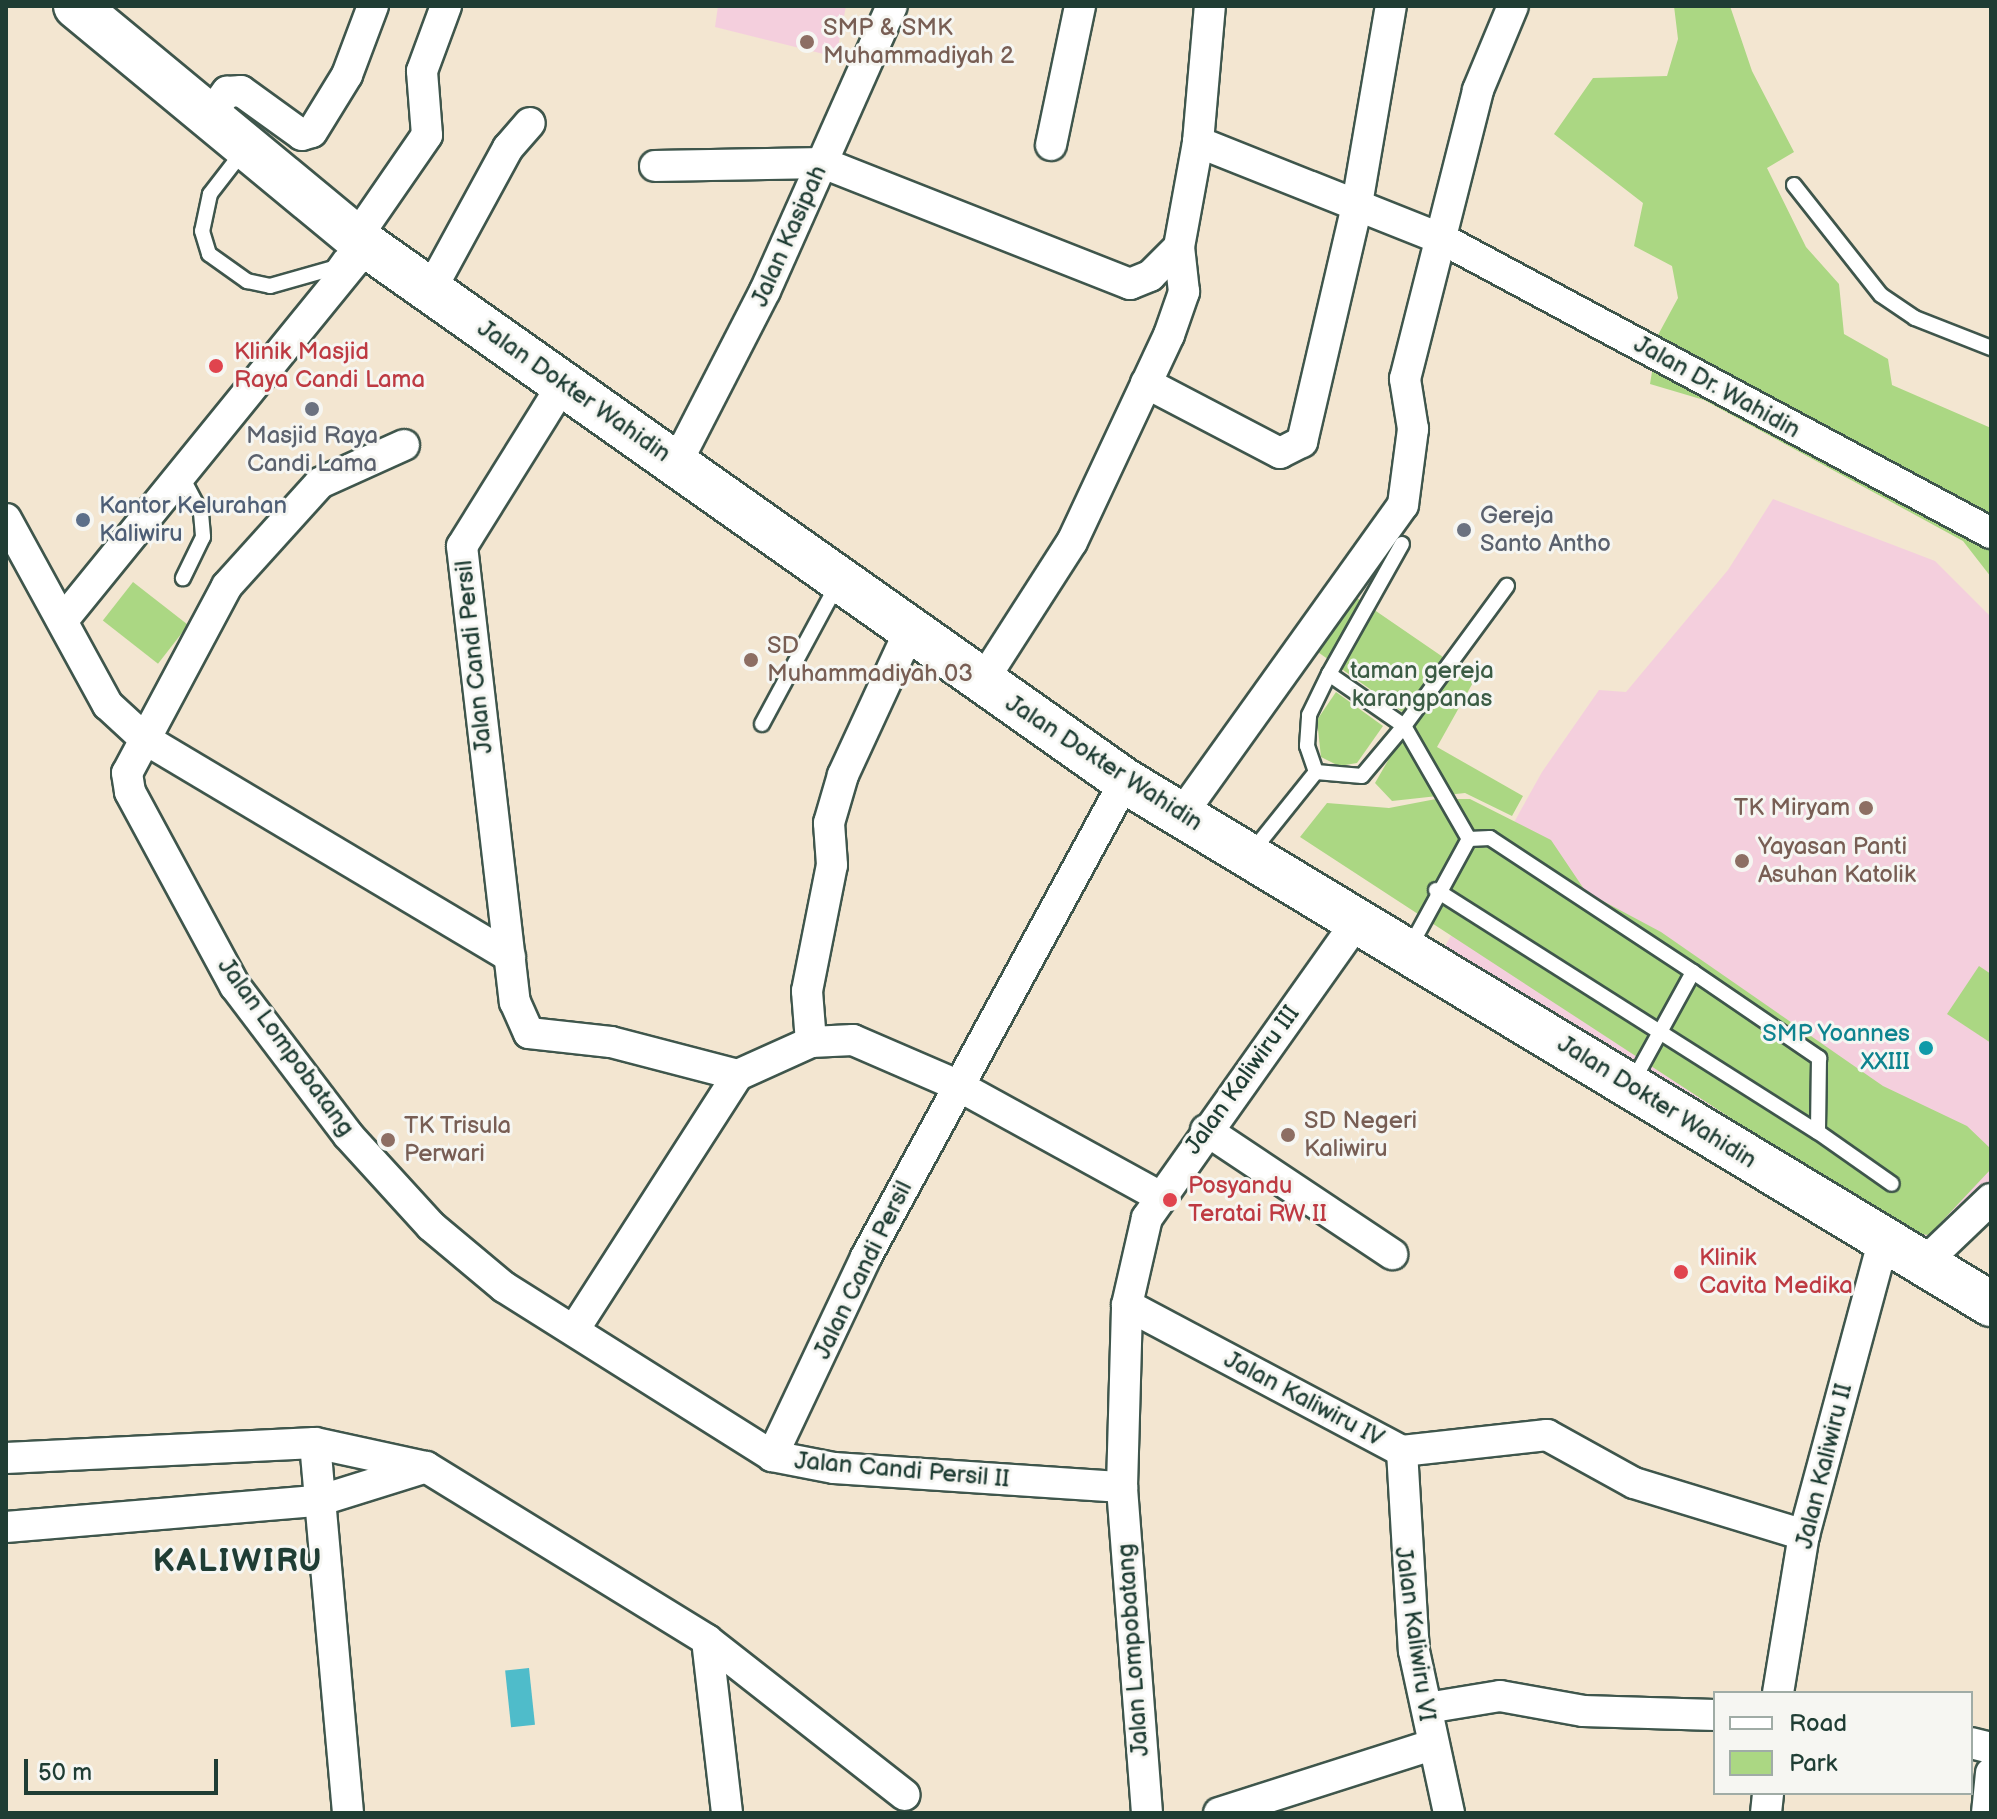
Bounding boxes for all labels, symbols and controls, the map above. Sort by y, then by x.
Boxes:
place label: SMP & SMK Muhammadiyah 2 [823,14,1014,70]
marker: SMP & SMK Muhammadiyah 2 [798,33,816,51]
street label: Jalan Kasipah [745,161,833,311]
street label: Jalan Dokter Wahidin [472,313,676,469]
street label: Jalan Dr. Wahidin [1629,329,1805,445]
place label: Klinik Masjid Raya Candi Lama [234,338,425,394]
marker: Klinik Masjid Raya Candi Lama [205,355,227,377]
marker: Masjid Raya Candi Lama [303,400,321,418]
place label: Masjid Raya Candi Lama [246,422,378,478]
place label: Kantor Kelurahan Kaliwiru [99,492,287,548]
place label: Gereja Santo Antho [1480,502,1611,558]
marker: Kantor Kelurahan Kaliwiru [74,511,92,529]
marker: Gereja Santo Antho [1455,521,1473,539]
street label: Jalan Candi Persil [450,559,498,755]
place label: SD Muhammadiyah 03 [767,632,973,688]
marker: SD Muhammadiyah 03 [742,651,760,669]
park label: taman gereja karangpanas [1350,657,1494,713]
street label: Jalan Dokter Wahidin [1000,688,1208,838]
place label: TK Miryam [1734,794,1850,822]
marker: TK Miryam [1857,799,1875,817]
place label: Yayasan Panti Asuhan Katolik [1758,833,1916,889]
marker: Yayasan Panti Asuhan Katolik [1733,852,1751,870]
street label: Jalan Lompobatang [212,952,360,1142]
street label: Jalan Kaliwiru III [1178,1000,1306,1160]
place label: SMP Yoannes XXIII [1761,1020,1910,1076]
street label: Jalan Dokter Wahidin [1552,1029,1762,1175]
marker: SMP Yoannes XXIII [1917,1039,1935,1057]
place label: SD Negeri Kaliwiru [1304,1107,1417,1163]
place label: TK Trisula Perwari [404,1112,512,1168]
marker: SD Negeri Kaliwiru [1279,1126,1297,1144]
marker: TK Trisula Perwari [379,1131,397,1149]
place label: Posyandu Teratai RW II [1188,1172,1327,1228]
street label: Jalan Candi Persil [807,1176,919,1364]
marker: Posyandu Teratai RW II [1159,1189,1181,1211]
place label: Klinik Cavita Medika [1699,1244,1853,1300]
marker: Klinik Cavita Medika [1670,1261,1692,1283]
street label: Jalan Kaliwiru IV [1219,1345,1389,1453]
street label: Jalan Kaliwiru II [1790,1380,1858,1552]
street label: Jalan Candi Persil II [793,1446,1011,1494]
district label: KALIWIRU [153,1543,323,1581]
street label: Jalan Lompobatang [1111,1543,1155,1757]
street label: Jalan Kaliwiru VI [1388,1545,1442,1723]
legend [1713,1691,1973,1795]
text: Road [1789,1709,1847,1738]
scale bar [28,1743,222,1793]
text: Park [1789,1749,1837,1778]
text: 50 m [38,1758,92,1787]

